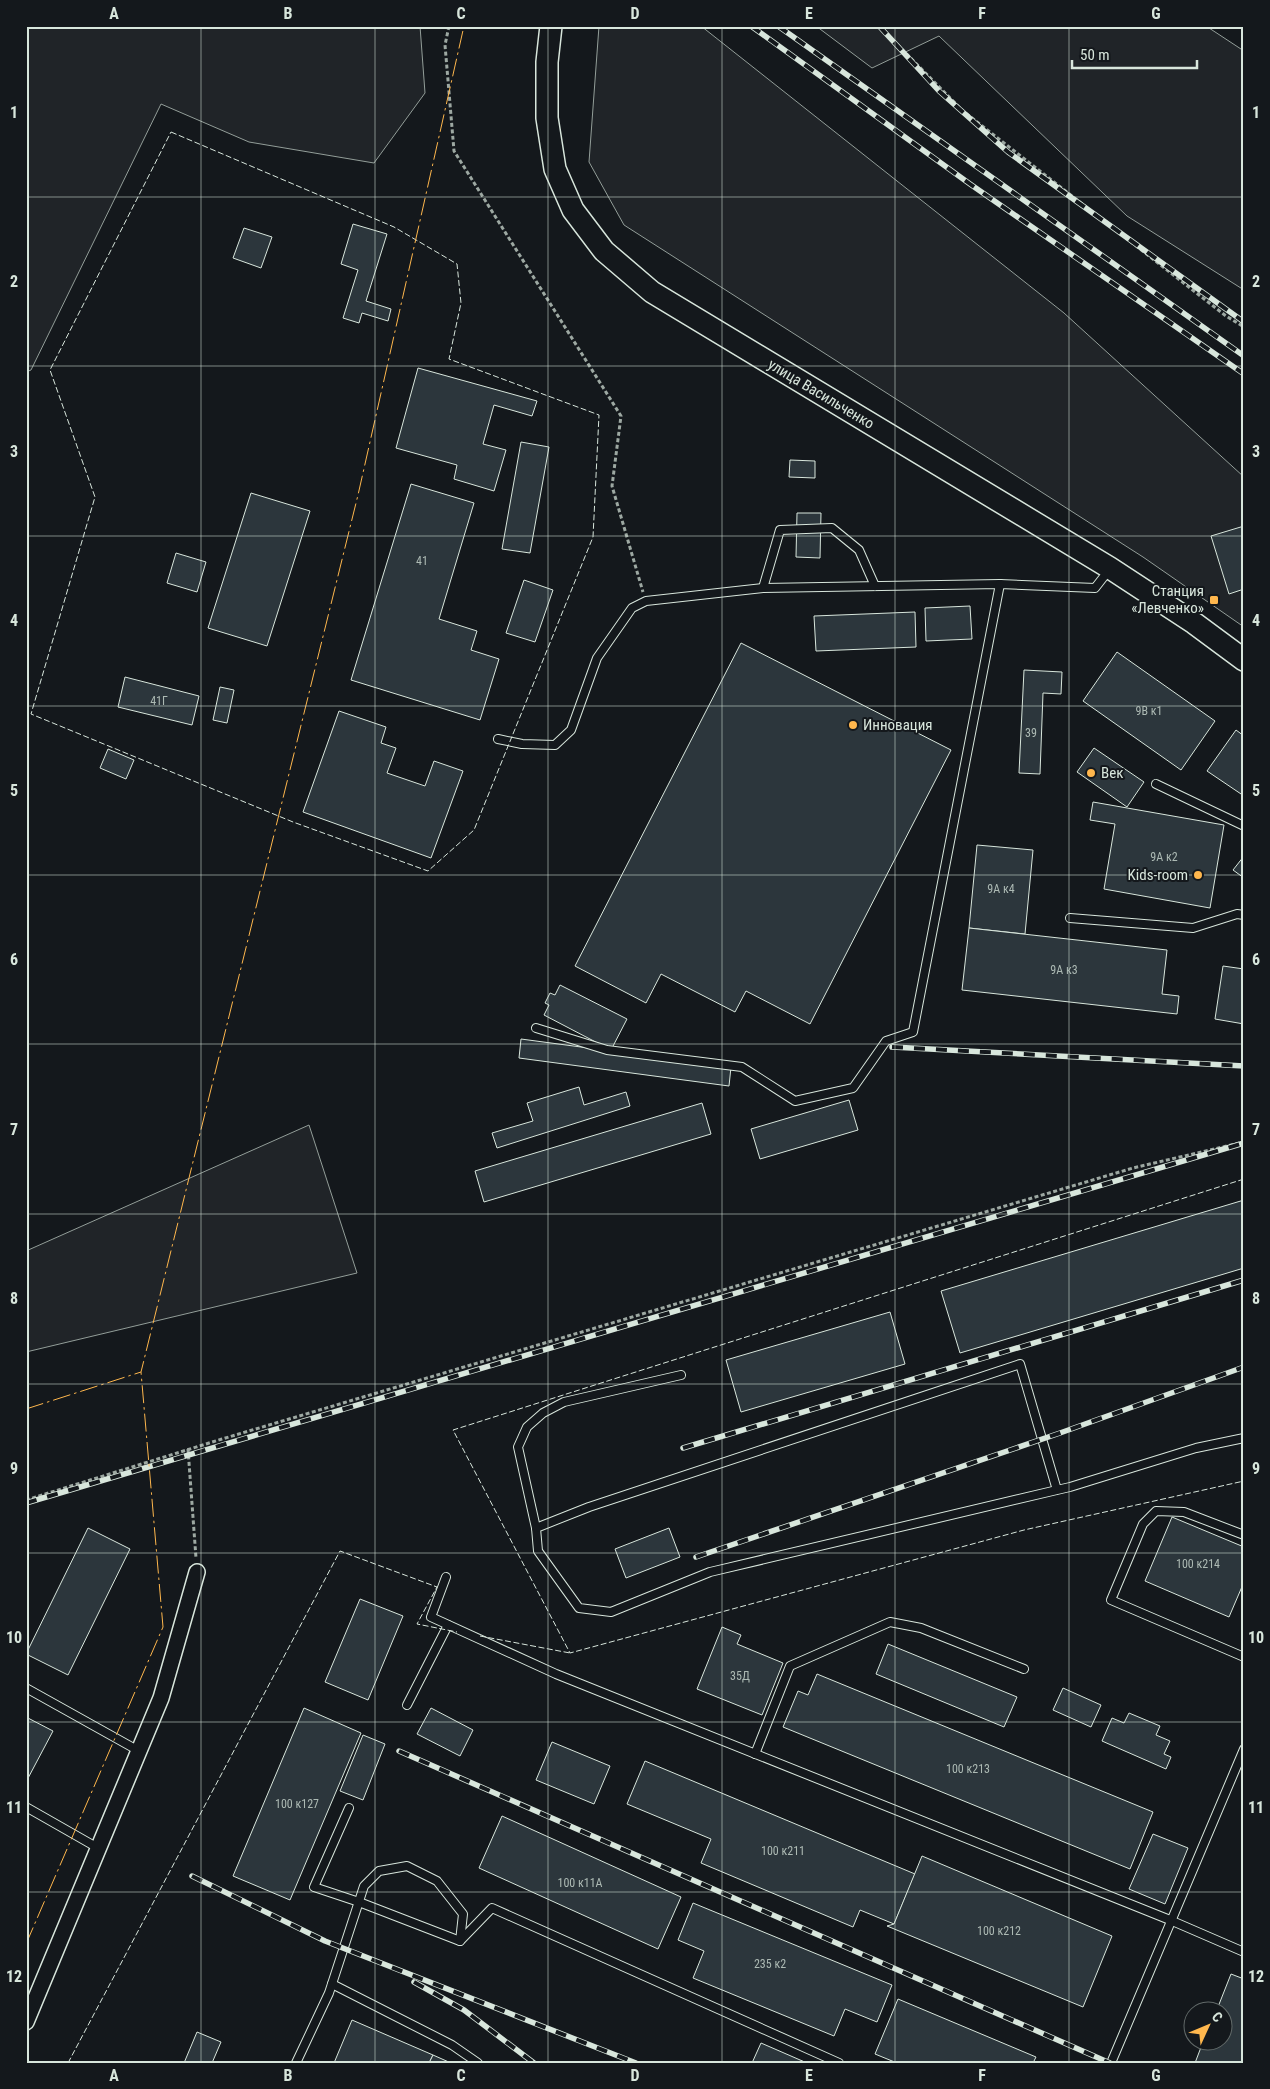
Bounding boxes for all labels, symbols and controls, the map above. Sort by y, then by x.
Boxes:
text: A [109,4,119,23]
text: B [284,4,293,23]
text: C [456,4,466,23]
text: D [630,4,640,23]
text: E [805,4,813,23]
text: F [978,4,986,23]
text: G [1151,4,1161,23]
scale bar [1072,38,1198,70]
text: 50 m [1080,46,1110,64]
text: 1 [10,103,18,122]
text: 1 [1252,103,1260,122]
text: 2 [10,272,18,291]
text: 2 [1252,272,1260,291]
street label: улица Васильченко [765,355,877,433]
text: 3 [10,442,18,461]
text: 3 [1252,442,1260,461]
house number: 41 [416,554,428,568]
place label: Станция «Левченко» [1131,582,1204,617]
marker: Станция «Левченко» [1208,594,1220,606]
text: 4 [10,611,18,630]
text: 4 [1252,611,1260,630]
house number: 41Г [150,694,168,708]
house number: 9В к1 [1136,704,1162,718]
place label: Инновация [863,716,933,734]
marker: Инновация [847,719,859,731]
house number: 39 [1025,726,1037,740]
place label: Век [1101,764,1123,782]
marker: Век [1085,767,1097,779]
text: 5 [10,781,18,800]
text: 5 [1252,781,1260,800]
house number: 9А к2 [1150,850,1178,864]
place label: Kids-room [1128,866,1188,884]
marker: Kids-room [1192,869,1204,881]
house number: 9А к4 [987,882,1015,896]
text: 6 [10,950,18,969]
text: 6 [1252,950,1260,969]
house number: 9А к3 [1050,963,1078,977]
text: 7 [10,1120,18,1139]
text: 7 [1252,1120,1260,1139]
text: 8 [10,1289,18,1308]
text: 8 [1252,1289,1260,1308]
text: 9 [10,1459,18,1478]
text: 9 [1252,1459,1260,1478]
house number: 100 к214 [1176,1557,1220,1571]
text: 10 [6,1628,22,1647]
text: 10 [1248,1628,1264,1647]
house number: 35Д [730,1669,750,1683]
house number: 100 к213 [946,1762,990,1776]
house number: 100 к127 [275,1797,319,1811]
text: 11 [6,1798,22,1817]
text: 11 [1248,1798,1264,1817]
house number: 100 к211 [761,1844,805,1858]
house number: 100 к11А [557,1876,603,1890]
house number: 100 к212 [977,1924,1021,1938]
house number: 235 к2 [754,1957,786,1971]
text: 12 [6,1967,22,1986]
text: 12 [1248,1967,1264,1986]
north arrow [1182,2002,1232,2052]
text: С [1209,2009,1226,2025]
text: A [109,2066,119,2085]
text: B [284,2066,293,2085]
text: C [456,2066,466,2085]
text: D [630,2066,640,2085]
text: E [805,2066,813,2085]
text: F [978,2066,986,2085]
text: G [1151,2066,1161,2085]

